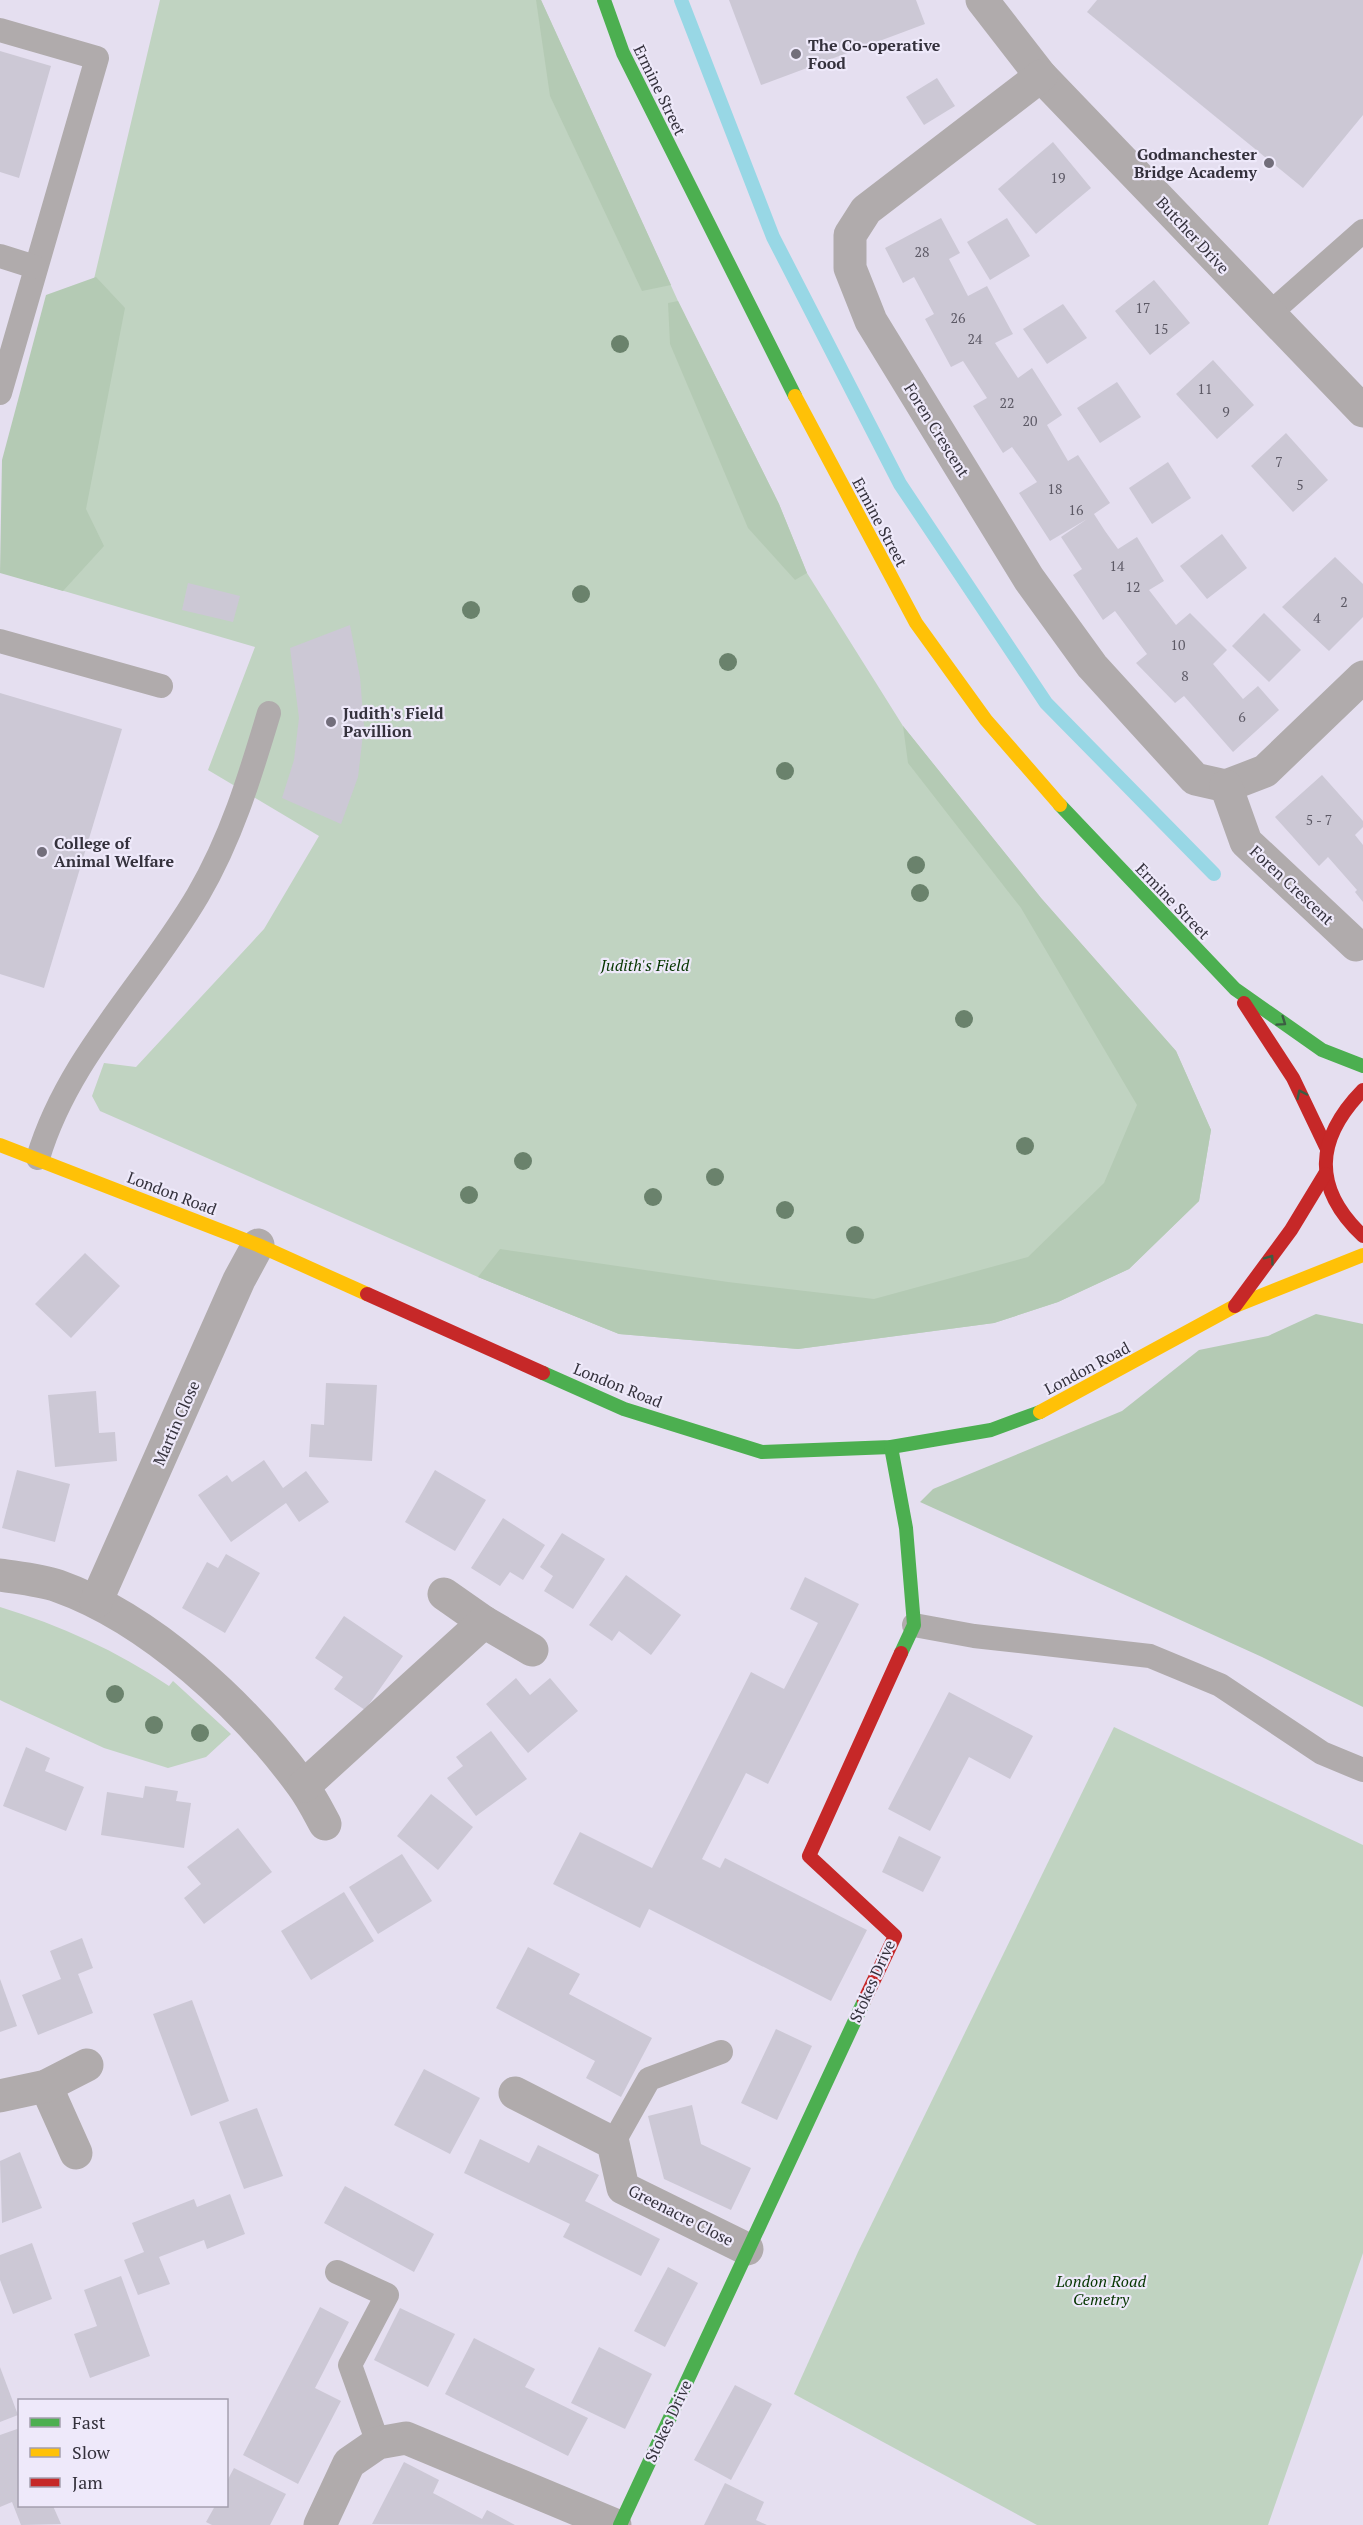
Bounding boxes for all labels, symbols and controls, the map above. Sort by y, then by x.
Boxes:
place label: The Co-operative Food [808,34,941,74]
street label: Ermine Street [629,41,691,139]
marker: The Co-operative Food [789,47,803,61]
place label: Godmanchester Bridge Academy [1134,143,1258,183]
marker: Godmanchester Bridge Academy [1262,156,1276,170]
house number: 19 [1051,168,1065,187]
street label: Butcher Drive [1152,192,1234,278]
house number: 28 [915,242,929,261]
house number: 17 [1136,298,1150,317]
house number: 26 [951,308,966,327]
house number: 15 [1154,319,1168,338]
house number: 24 [968,329,983,348]
street label: Foren Crescent [899,379,975,481]
house number: 11 [1198,379,1212,398]
house number: 22 [1000,393,1014,412]
house number: 9 [1222,402,1230,421]
house number: 20 [1023,411,1037,430]
house number: 7 [1275,452,1283,471]
street label: Ermine Street [847,473,913,571]
house number: 5 [1296,475,1304,494]
house number: 18 [1048,479,1062,498]
house number: 16 [1069,500,1084,519]
house number: 14 [1110,556,1125,575]
house number: 12 [1126,577,1140,596]
house number: 2 [1340,592,1348,611]
house number: 4 [1313,608,1321,627]
house number: 10 [1171,635,1185,654]
house number: 8 [1181,666,1189,685]
place label: Judith's Field Pavillion [343,702,444,742]
house number: 6 [1238,707,1246,726]
marker: Judith's Field Pavillion [324,715,338,729]
house number: 5 - 7 [1306,810,1332,829]
place label: College of Animal Welfare [54,832,175,872]
street label: Foren Crescent [1245,840,1339,930]
marker: College of Animal Welfare [35,845,49,859]
street label: Ermine Street [1131,858,1215,944]
park label: Judith's Field [600,954,690,976]
one-way arrow [1276,1015,1287,1026]
one-way arrow [1296,1090,1308,1101]
street label: London Road [124,1166,220,1220]
one-way arrow [1262,1254,1273,1265]
street label: London Road [1040,1336,1134,1400]
street label: London Road [570,1357,666,1413]
street label: Martin Close [147,1377,205,1469]
street label: Stokes Drive [844,1936,900,2026]
street label: Greenacre Close [625,2179,737,2251]
park label: London Road Cemetry [1055,2270,1146,2310]
street label: Stokes Drive [639,2376,697,2466]
legend [18,2399,228,2507]
text: Fast [72,2410,106,2434]
text: Slow [72,2440,111,2464]
text: Jam [72,2470,103,2494]

